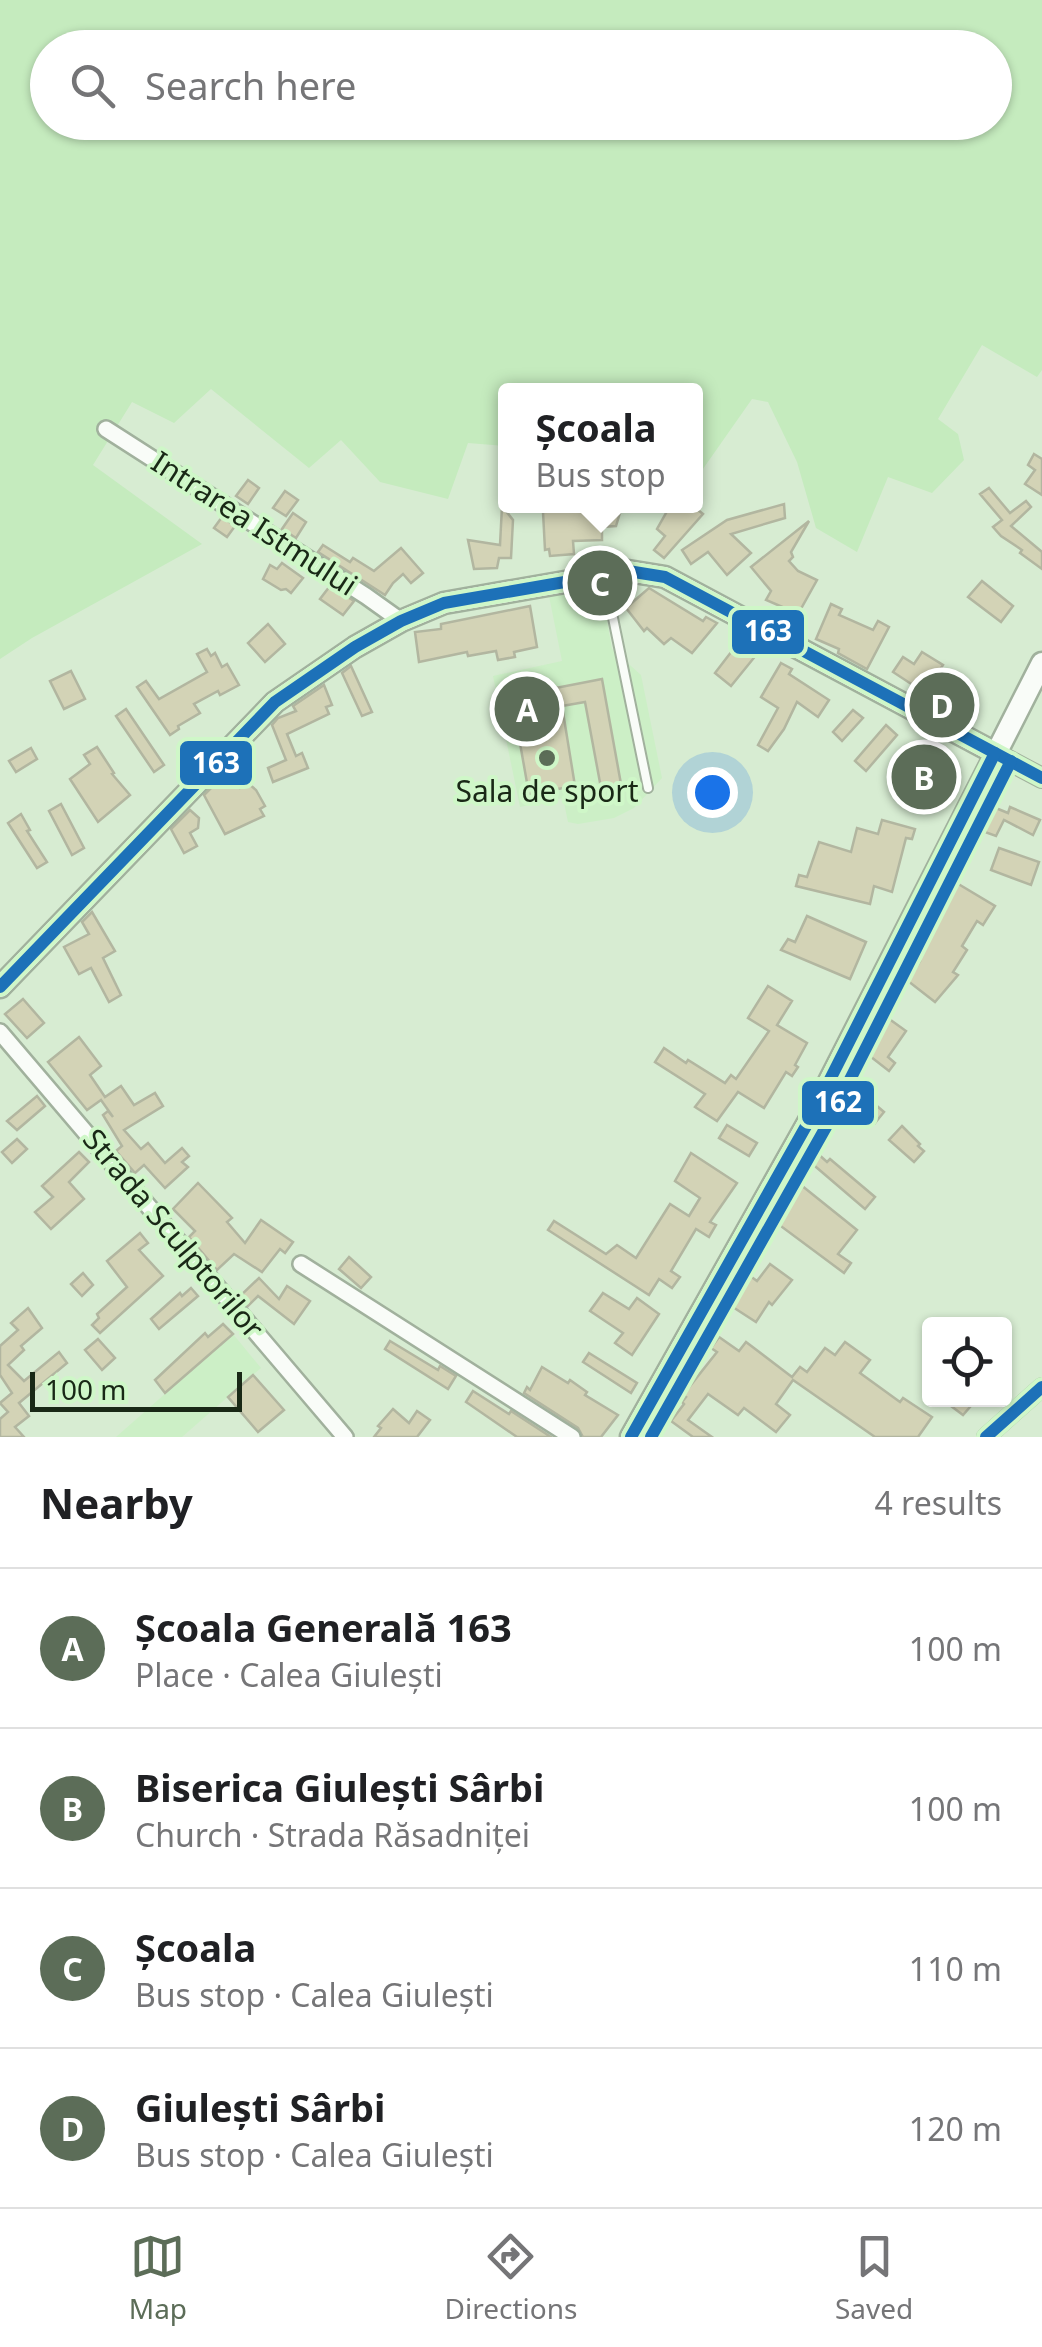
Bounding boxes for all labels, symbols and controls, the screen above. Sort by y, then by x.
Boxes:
search box [30,30,1012,140]
icon: search [65,58,120,113]
text: Search here [145,59,356,111]
popup [498,383,703,513]
text: Școala [535,401,657,453]
street label: Intrarea Istmului [144,441,366,605]
text: Bus stop [535,453,666,496]
pin: C [568,546,632,620]
line badge: 163 [730,608,806,656]
text: 163 [744,611,792,649]
pin: D [910,668,974,742]
pin: A [494,672,560,746]
line badge: 163 [178,739,254,787]
pin: B [892,740,956,814]
text: 163 [192,743,240,781]
marker: Sala de sport [536,747,558,769]
your location [687,767,738,818]
place label: Sala de sport [455,770,639,811]
line badge: 162 [800,1079,876,1127]
text: 162 [814,1082,862,1120]
street label: Strada Sculptorilor [74,1120,274,1347]
map controls [922,1317,1012,1407]
button: locate [922,1317,1012,1407]
scale bar [30,1367,242,1412]
text: 100 m [45,1370,127,1408]
text: Nearby [40,1474,193,1531]
text: 4 results [875,1481,1002,1524]
text: Școala Generală 163 [135,1601,512,1653]
text: A [61,1627,84,1670]
text: 100 m [909,1627,1002,1670]
text: Place · Calea Giulești [135,1653,443,1696]
text: Biserica Giulești Sârbi [135,1761,544,1813]
text: B [62,1787,83,1830]
text: 100 m [909,1787,1002,1830]
text: Church · Strada Răsadniței [135,1813,530,1856]
text: Școala [135,1921,256,1973]
text: C [62,1947,83,1990]
text: 110 m [909,1947,1002,1990]
text: Bus stop · Calea Giulești [135,1973,494,2016]
text: Giulești Sârbi [135,2081,385,2133]
text: D [61,2107,84,2150]
text: 120 m [909,2107,1002,2150]
text: Bus stop · Calea Giulești [135,2133,494,2176]
tab: Map [129,2229,187,2327]
tab: Directions [445,2229,577,2327]
tab: Saved [835,2229,913,2327]

